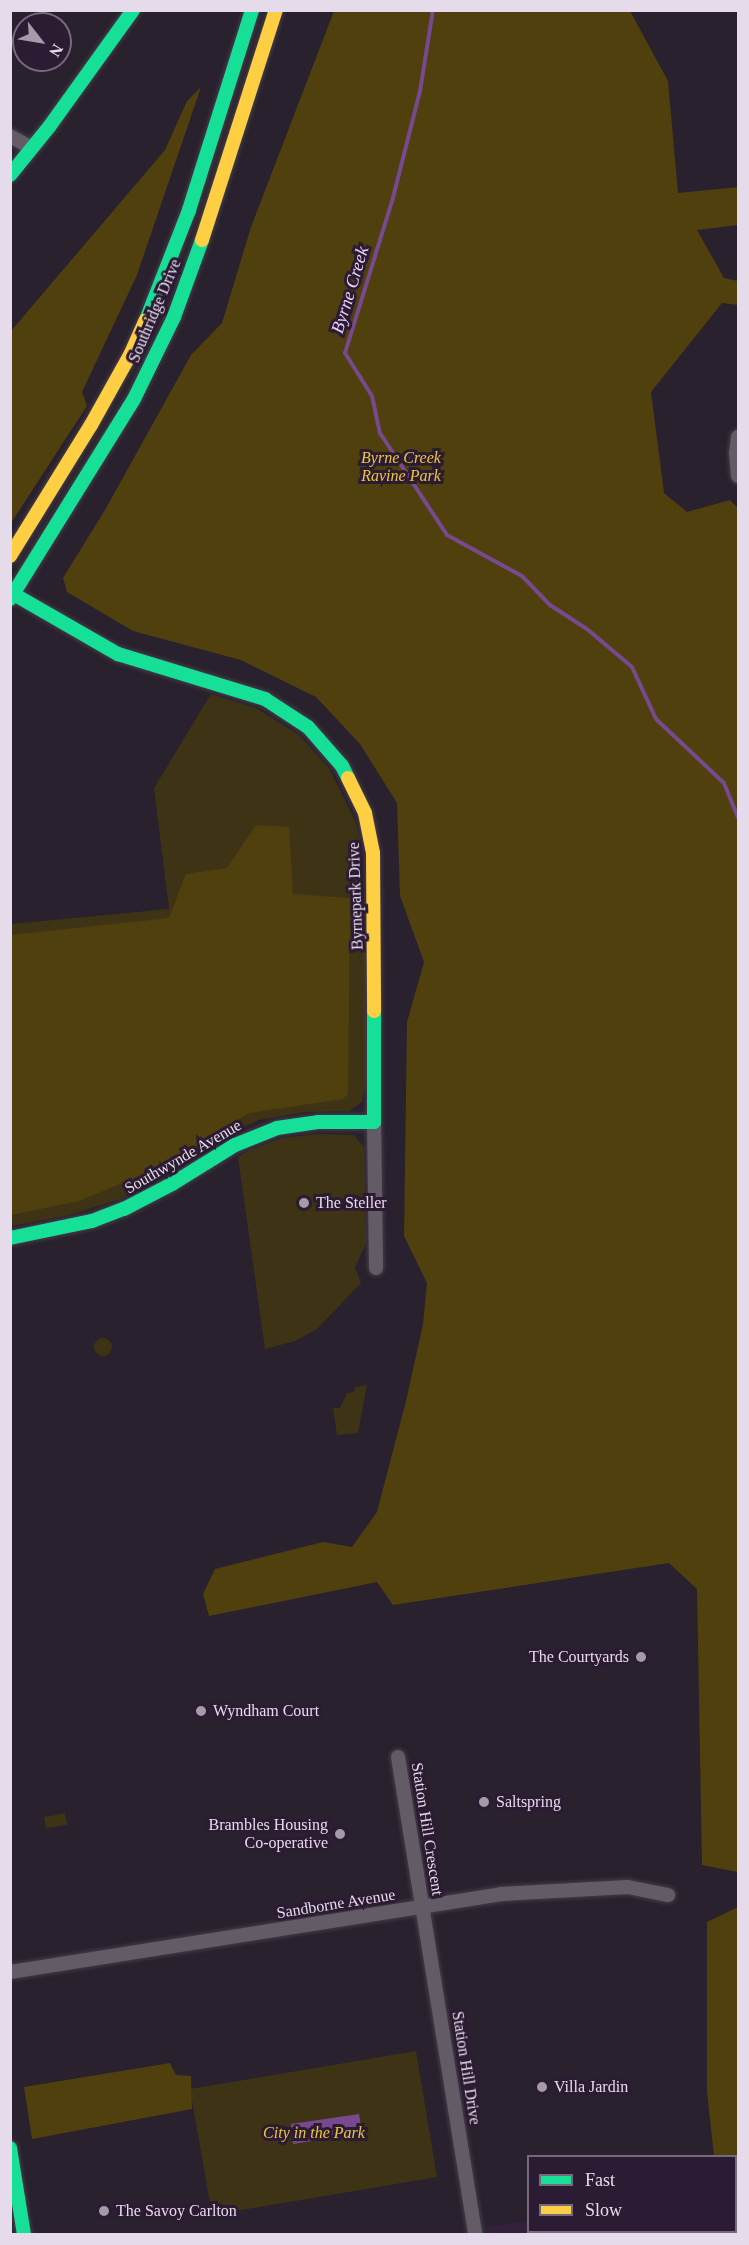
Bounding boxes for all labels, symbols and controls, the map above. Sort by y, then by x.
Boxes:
north arrow [12,12,72,72]
text: N [46,41,66,60]
water label: Byrne Creek [327,244,373,336]
street label: Southridge Drive [125,256,185,366]
park label: Byrne Creek Ravine Park [361,448,441,486]
street label: Byrnepark Drive [345,842,367,950]
street label: Southwynde Avenue [121,1116,245,1198]
place label: The Steller [316,1193,387,1213]
marker: The Steller [297,1196,311,1210]
place label: The Courtyards [529,1647,629,1667]
marker: The Courtyards [634,1650,648,1664]
place label: Wyndham Court [213,1701,319,1721]
marker: Wyndham Court [194,1704,208,1718]
street label: Station Hill Crescent [407,1761,447,1897]
place label: Saltspring [496,1792,561,1812]
marker: Saltspring [477,1795,491,1809]
place label: Brambles Housing Co-operative [208,1815,328,1853]
marker: Brambles Housing Co-operative [333,1827,347,1841]
street label: Sandborne Avenue [275,1885,397,1923]
street label: Station Hill Drive [448,2010,484,2126]
place label: Villa Jardin [554,2077,628,2097]
marker: Villa Jardin [535,2080,549,2094]
park label: City in the Park [263,2123,365,2143]
legend [527,2155,737,2233]
text: Fast [585,2170,615,2190]
text: Slow [585,2200,622,2220]
place label: The Savoy Carlton [116,2201,237,2221]
marker: The Savoy Carlton [97,2204,111,2218]

